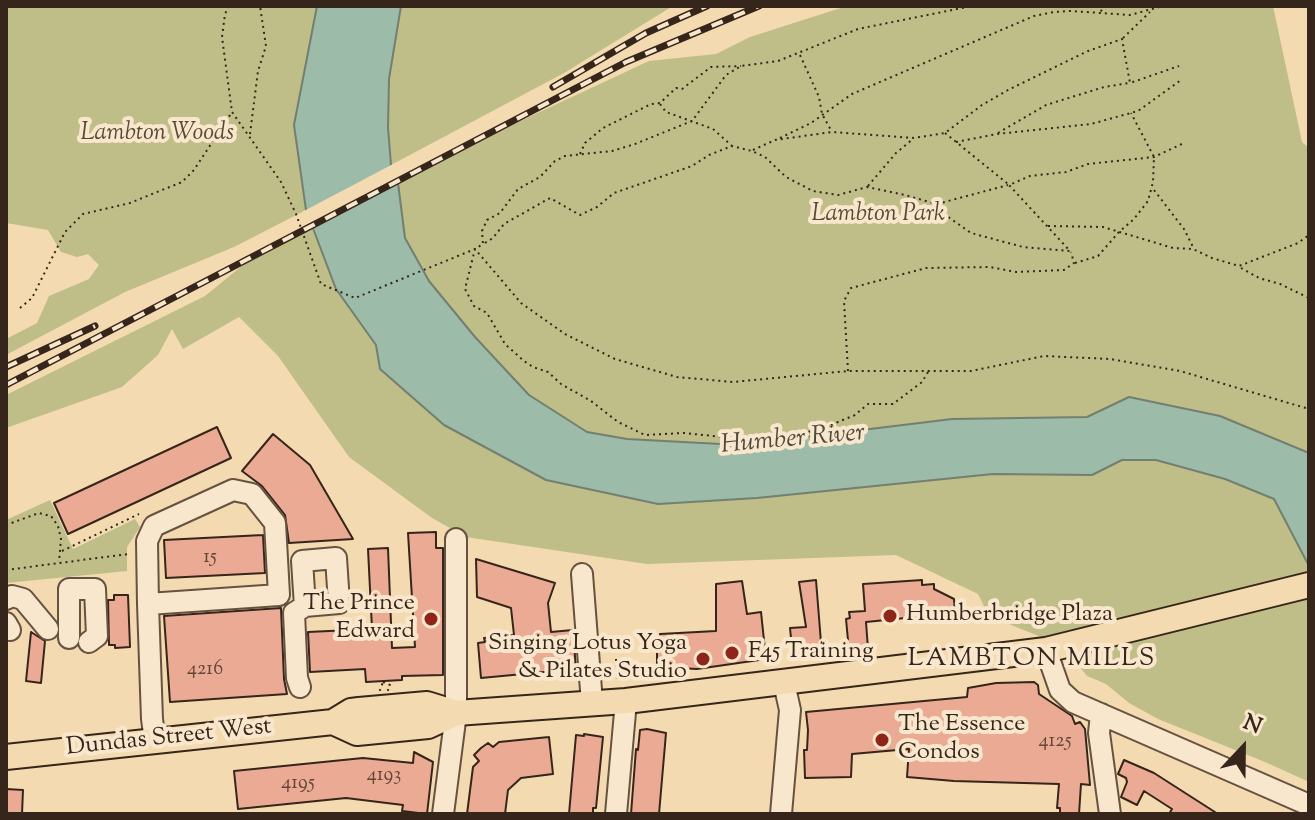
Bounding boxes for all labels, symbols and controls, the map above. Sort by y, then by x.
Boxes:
park label: Lambton Woods [80,121,234,149]
park label: Lambton Park [811,202,945,230]
water label: Humber River [720,419,866,463]
house number: 15 [203,547,217,571]
place label: The Prince Edward [303,591,415,647]
place label: Humberbridge Plaza [906,602,1113,630]
marker: Humberbridge Plaza [881,607,899,625]
marker: The Prince Edward [422,610,440,628]
place label: Singing Lotus Yoga & Pilates Studio [488,631,687,687]
place label: F45 Training [748,639,874,667]
marker: F45 Training [723,644,741,662]
district label: LAMBTON MILLS [908,645,1156,677]
marker: Singing Lotus Yoga & Pilates Studio [694,650,712,668]
house number: 4216 [187,659,223,683]
north arrow [1203,708,1283,788]
text: N [1238,708,1266,744]
place label: The Essence Condos [898,712,1026,768]
street label: Dundas Street West [65,714,273,764]
marker: The Essence Condos [873,731,891,749]
house number: 4125 [1038,731,1072,755]
house number: 4193 [367,765,401,789]
house number: 4195 [281,773,315,797]

